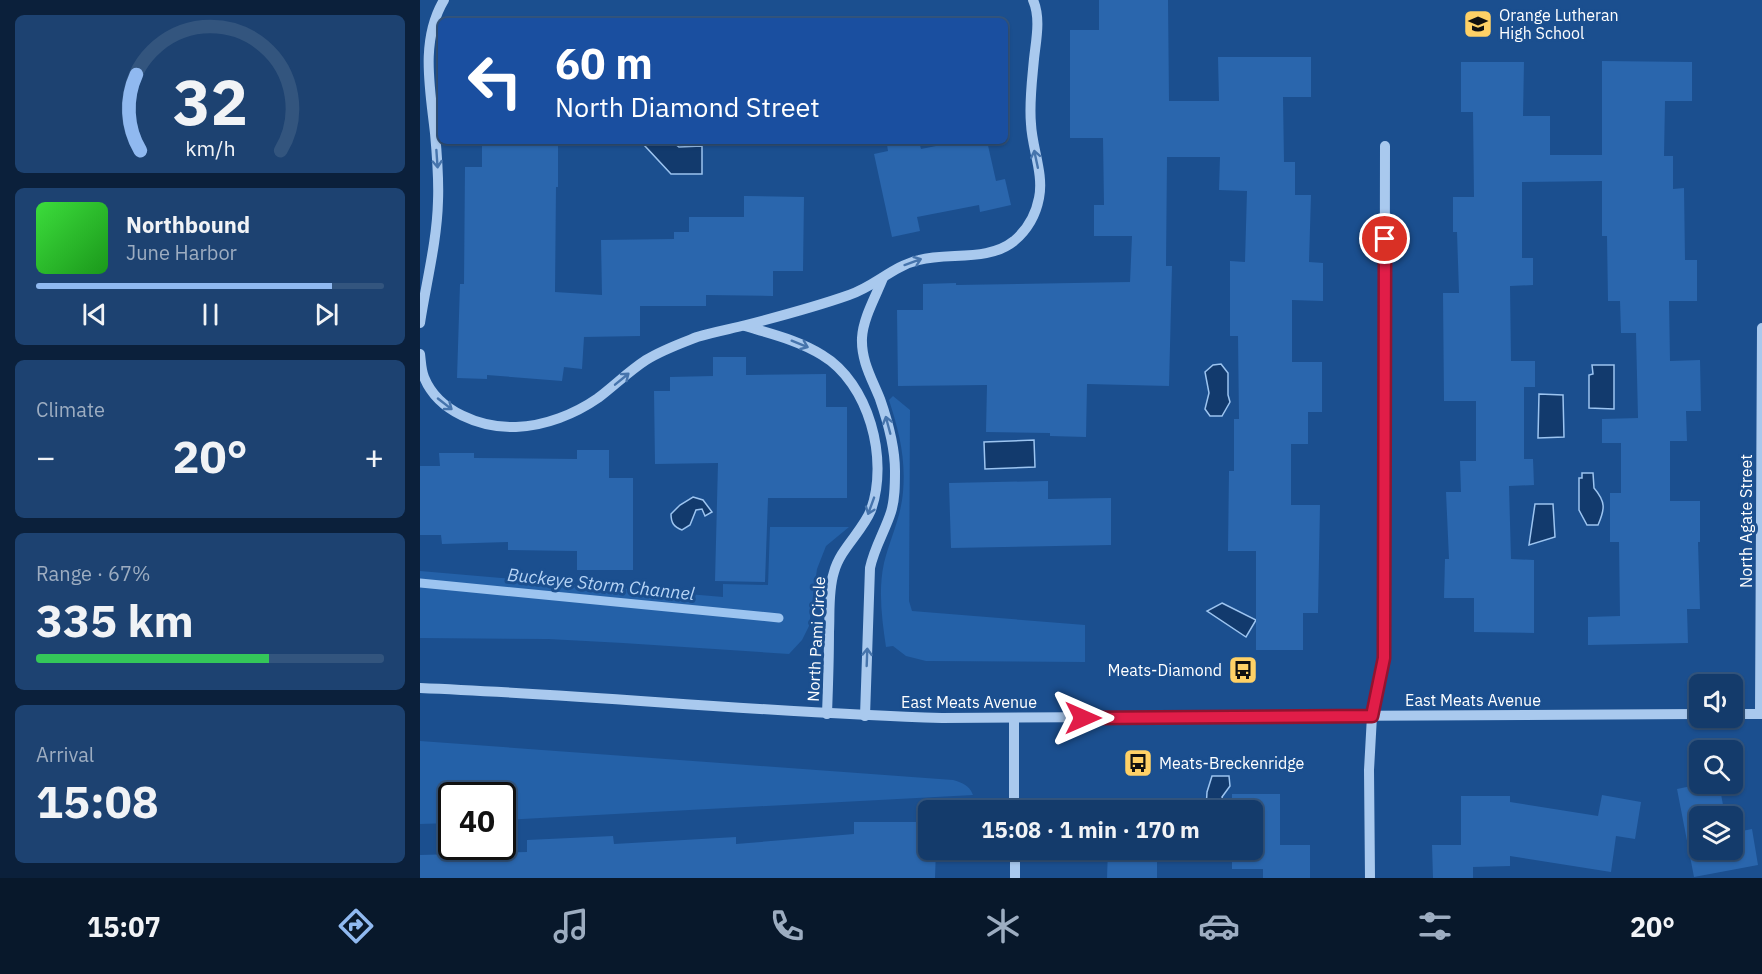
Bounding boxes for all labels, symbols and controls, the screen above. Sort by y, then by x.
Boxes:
place label: Orange Lutheran High School [1499,5,1619,43]
school or university icon: Orange Lutheran High School [1462,8,1494,40]
text: 60 m [555,36,653,91]
icon: left [456,42,534,120]
text: 32 [173,61,247,142]
text: North Diamond Street [555,89,820,124]
text: km/h [185,134,235,162]
one-way arrow [432,148,443,168]
one-way arrow [1030,150,1041,170]
text: Northbound [126,210,250,239]
pin [1359,213,1410,264]
icon: arrive [1368,222,1401,255]
text: June Harbor [126,239,237,266]
one-way arrow [903,256,921,267]
icon: previous [78,298,111,331]
icon: pause [194,298,227,331]
icon: next [310,298,343,331]
one-way arrow [790,339,808,350]
one-way arrow [613,372,629,385]
text: Climate [36,396,105,423]
one-way arrow [437,398,453,410]
one-way arrow [882,416,893,435]
text: 20° [172,427,248,485]
text: − [36,435,56,478]
text: + [364,435,384,478]
street label: North Agate Street [1736,454,1756,588]
one-way arrow [865,496,876,515]
text: Range · 67% [36,560,151,587]
water label: Buckeye Storm Channel [506,563,696,605]
street label: North Pami Circle [803,576,829,702]
text: 335 km [36,591,194,649]
one-way arrow [861,648,872,668]
bus stop icon: Meats-Diamond [1227,654,1259,686]
place label: Meats-Diamond [1107,660,1222,680]
map controls [1689,674,1743,860]
button: sound [1689,674,1743,728]
position arrow [1051,686,1115,750]
street label: East Meats Avenue [1405,690,1541,710]
street label: East Meats Avenue [901,692,1037,712]
button: search [1689,740,1743,794]
text: Arrival [36,741,94,768]
bus stop icon: Meats-Breckenridge [1122,747,1154,779]
place label: Meats-Breckenridge [1159,753,1305,773]
text: 15:08 [36,772,159,830]
speed limit sign: 40 [438,782,516,860]
button: layers [1689,806,1743,860]
text: 15:08 · 1 min · 170 m [981,815,1200,844]
icon: directions [335,905,377,947]
icon: music [550,905,592,947]
icon: phone [766,905,808,947]
icon: climate [982,905,1024,947]
icon: car [1198,905,1240,947]
icon: filters [1414,905,1456,947]
text: 15:07 [87,909,161,944]
text: 20° [1630,909,1675,944]

